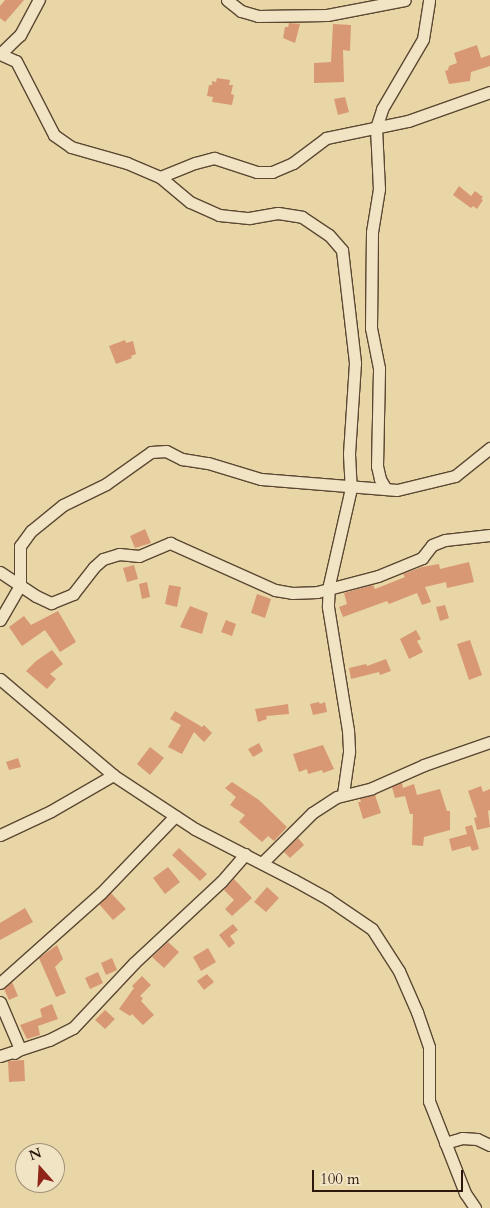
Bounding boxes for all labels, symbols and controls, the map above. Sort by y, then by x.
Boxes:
north arrow [15,1143,65,1193]
text: N [26,1143,44,1165]
scale bar [315,1160,466,1192]
text: 100 m [320,1169,360,1189]

